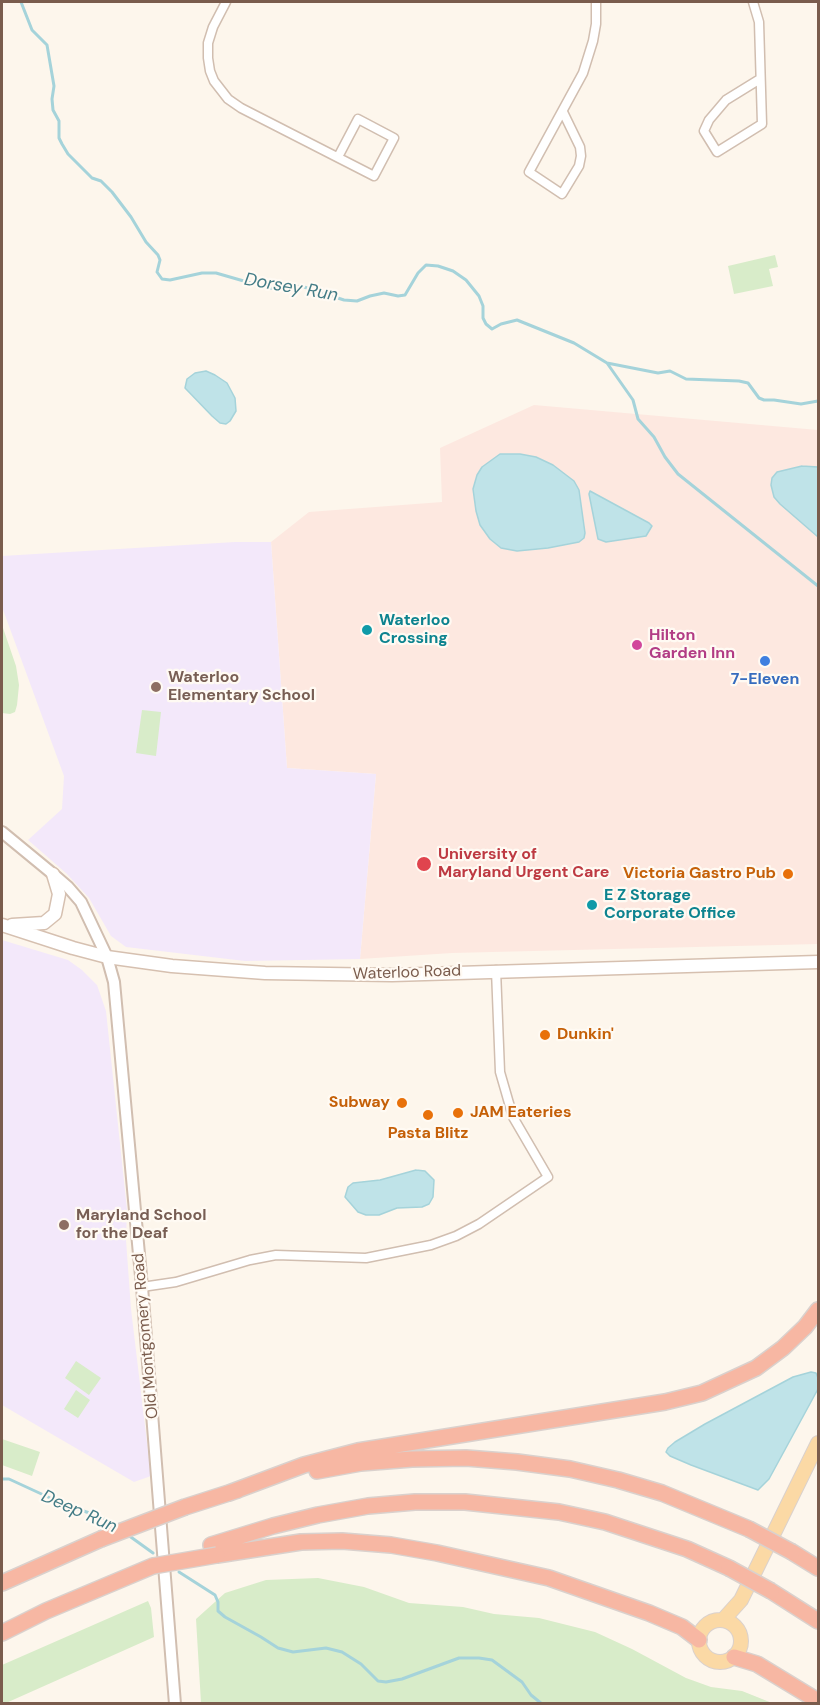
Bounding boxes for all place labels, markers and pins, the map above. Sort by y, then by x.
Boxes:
place label: Waterloo Crossing [379,611,450,649]
marker: Waterloo Crossing [360,623,374,637]
place label: Hilton Garden Inn [649,626,735,664]
marker: Hilton Garden Inn [630,638,644,652]
marker: 7-Eleven [758,654,772,668]
place label: Waterloo Elementary School [168,668,315,706]
place label: 7-Eleven [731,670,799,690]
marker: Waterloo Elementary School [149,680,163,694]
place label: University of Maryland Urgent Care [438,845,609,883]
marker: University of Maryland Urgent Care [415,855,433,873]
place label: Victoria Gastro Pub [623,864,776,884]
marker: Victoria Gastro Pub [781,867,795,881]
place label: E Z Storage Corporate Office [604,886,736,924]
marker: E Z Storage Corporate Office [585,898,599,912]
place label: Dunkin' [557,1025,614,1045]
marker: Dunkin' [538,1028,552,1042]
place label: Subway [329,1093,390,1113]
marker: Subway [395,1096,409,1110]
place label: JAM Eateries [470,1103,571,1123]
marker: JAM Eateries [451,1106,465,1120]
marker: Pasta Blitz [421,1108,435,1122]
place label: Pasta Blitz [388,1124,468,1144]
place label: Maryland School for the Deaf [76,1206,207,1244]
marker: Maryland School for the Deaf [57,1218,71,1232]

